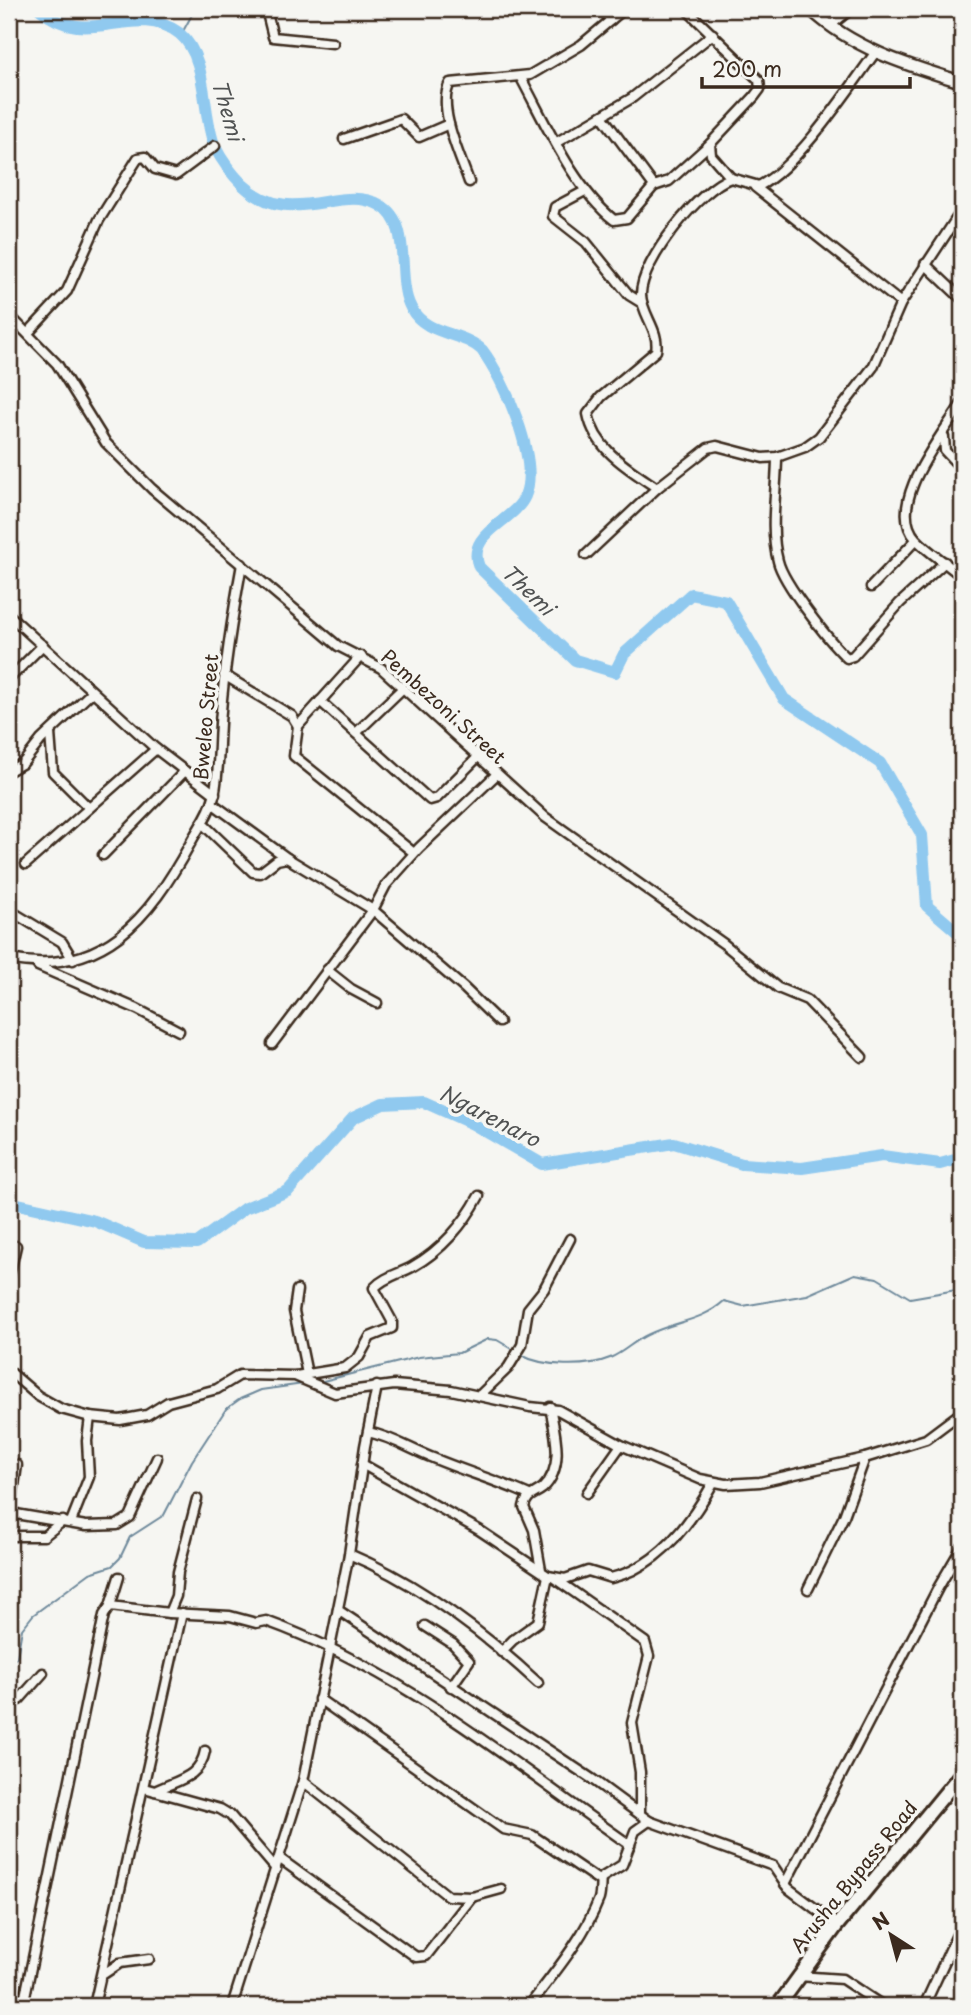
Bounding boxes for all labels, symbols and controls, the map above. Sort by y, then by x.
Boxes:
scale bar [702,46,910,90]
text: 200 m [712,52,782,84]
water label: Themi [205,76,254,147]
water label: Themi [495,556,565,624]
street label: Pembezoni Street [375,642,513,770]
street label: Bweleo Street [186,652,224,781]
water label: Ngarenaro [434,1076,547,1155]
street label: Arusha Bypass Road [783,1794,923,1958]
north arrow [856,1899,926,1969]
text: N [866,1905,895,1936]

